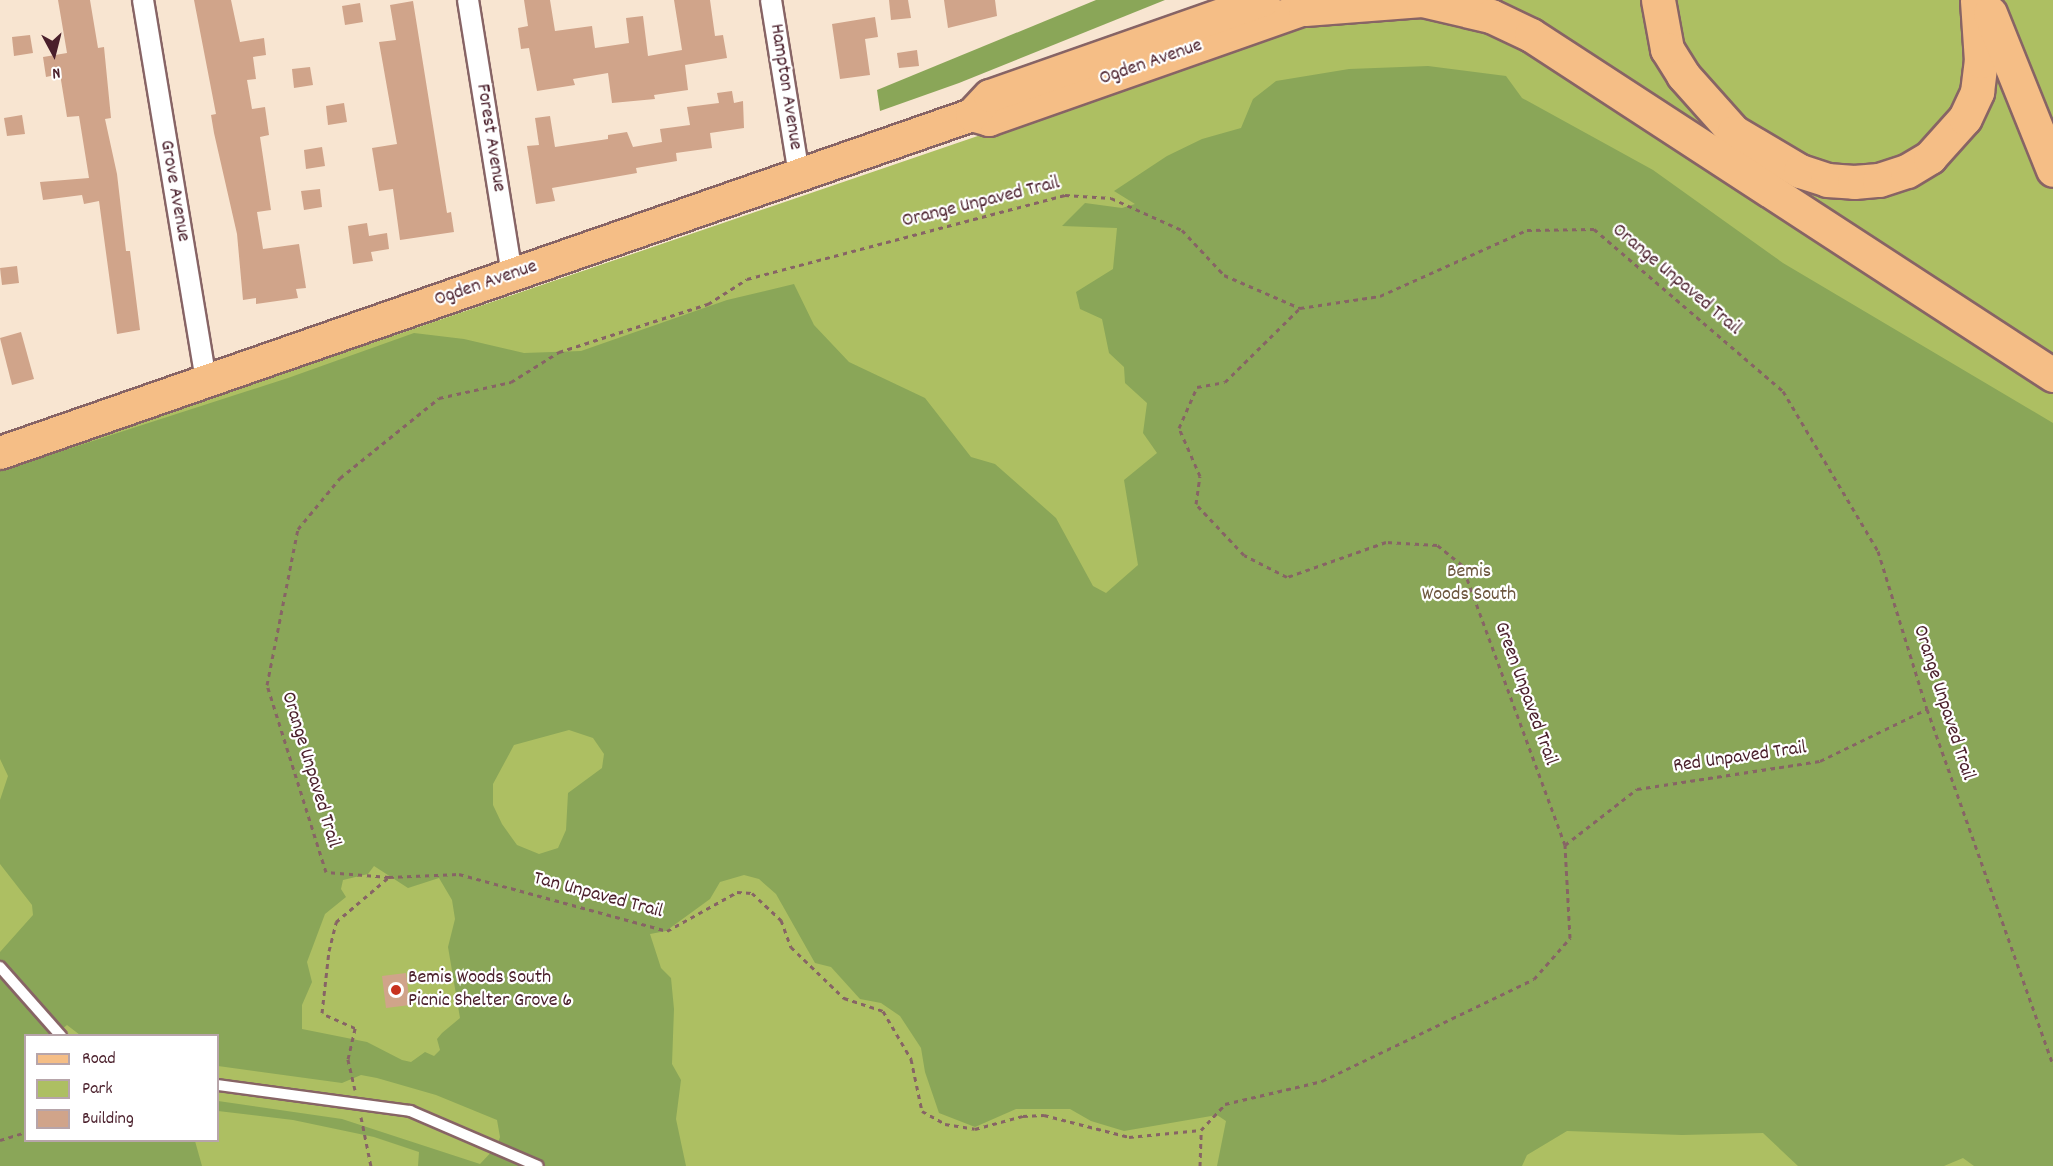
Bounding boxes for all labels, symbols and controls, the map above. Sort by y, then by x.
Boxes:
street label: Hampton Avenue [763,22,807,152]
north arrow [24,24,84,84]
street label: Ogden Avenue [1097,34,1205,92]
text: N [51,60,62,84]
street label: Forest Avenue [470,82,510,194]
street label: Grove Avenue [153,138,195,244]
street label: Orange Unpaved Trail [900,172,1062,234]
street label: Orange Unpaved Trail [1606,219,1746,341]
street label: Ogden Avenue [432,255,540,313]
park label: Bemis Woods South [1422,561,1516,608]
street label: Green Unpaved Trail [1488,619,1562,769]
street label: Orange Unpaved Trail [1907,623,1979,783]
street label: Orange Unpaved Trail [275,689,345,851]
street label: Red Unpaved Trail [1672,737,1808,779]
street label: Tan Unpaved Trail [531,867,665,925]
place label: Bemis Woods South Picnic Shelter Grove 6 [408,966,572,1013]
marker: Bemis Woods South Picnic Shelter Grove 6 [389,983,403,997]
legend [24,1034,219,1142]
text: Road [82,1047,116,1072]
text: Park [82,1077,113,1102]
text: Building [82,1107,134,1132]

